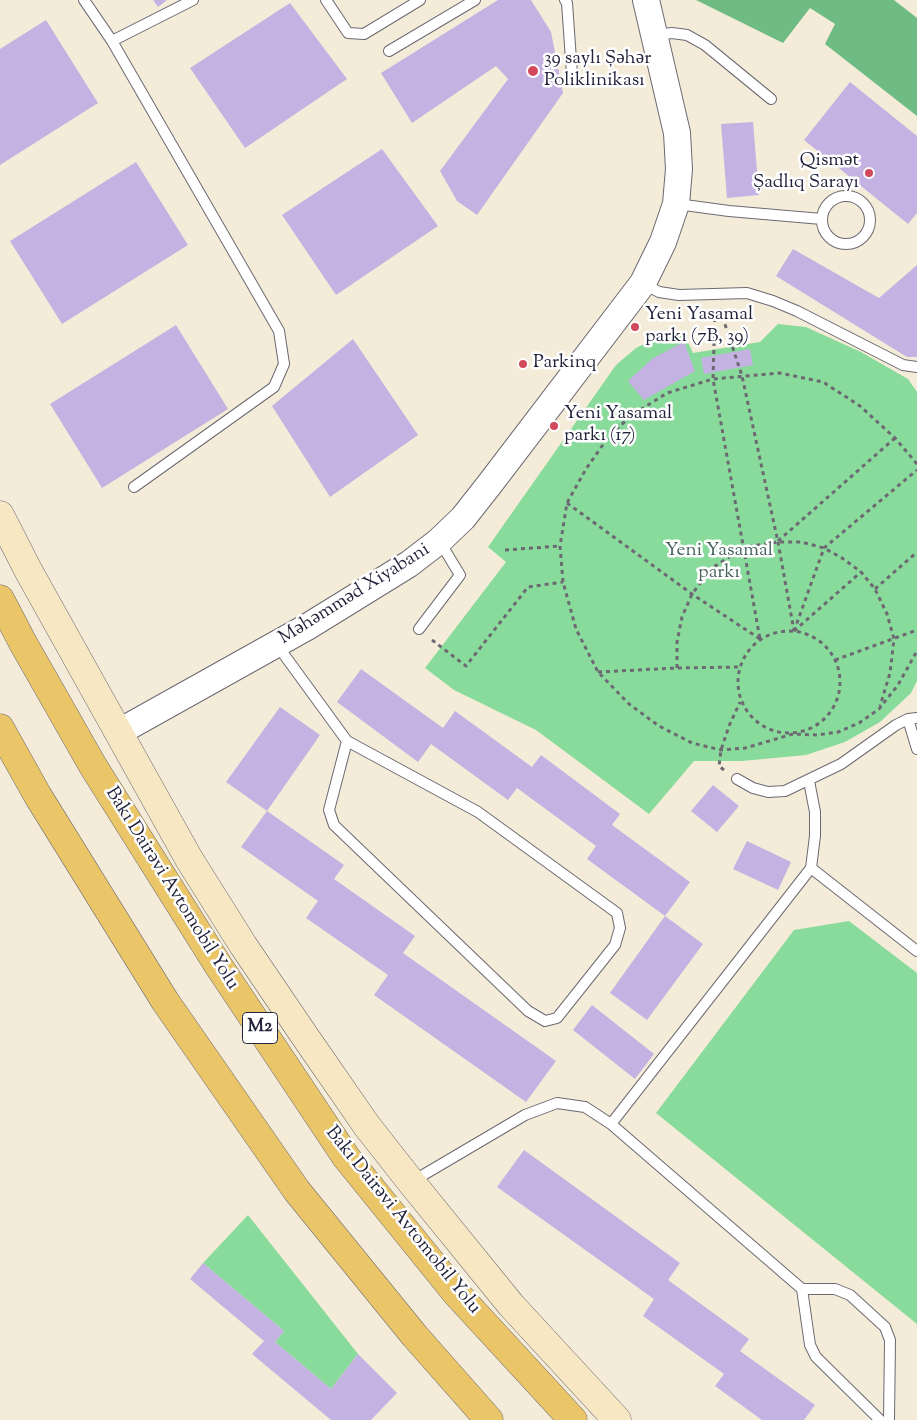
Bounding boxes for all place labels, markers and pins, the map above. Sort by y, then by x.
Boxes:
place label: 39 saylı Şəhər Poliklinikası [544,49,651,93]
marker: 39 saylı Şəhər Poliklinikası [526,64,540,78]
place label: Qismət Şadlıq Sarayı [753,151,859,195]
marker: Qismət Şadlıq Sarayı [863,167,875,179]
place label: Yeni Yasamal parkı (7B, 39) [645,305,753,349]
marker: Yeni Yasamal parkı (7B, 39) [629,321,641,333]
place label: Parkinq [533,353,596,375]
marker: Parkinq [517,358,529,370]
place label: Yeni Yasamal parkı (17) [564,404,672,448]
marker: Yeni Yasamal parkı (17) [548,420,560,432]

